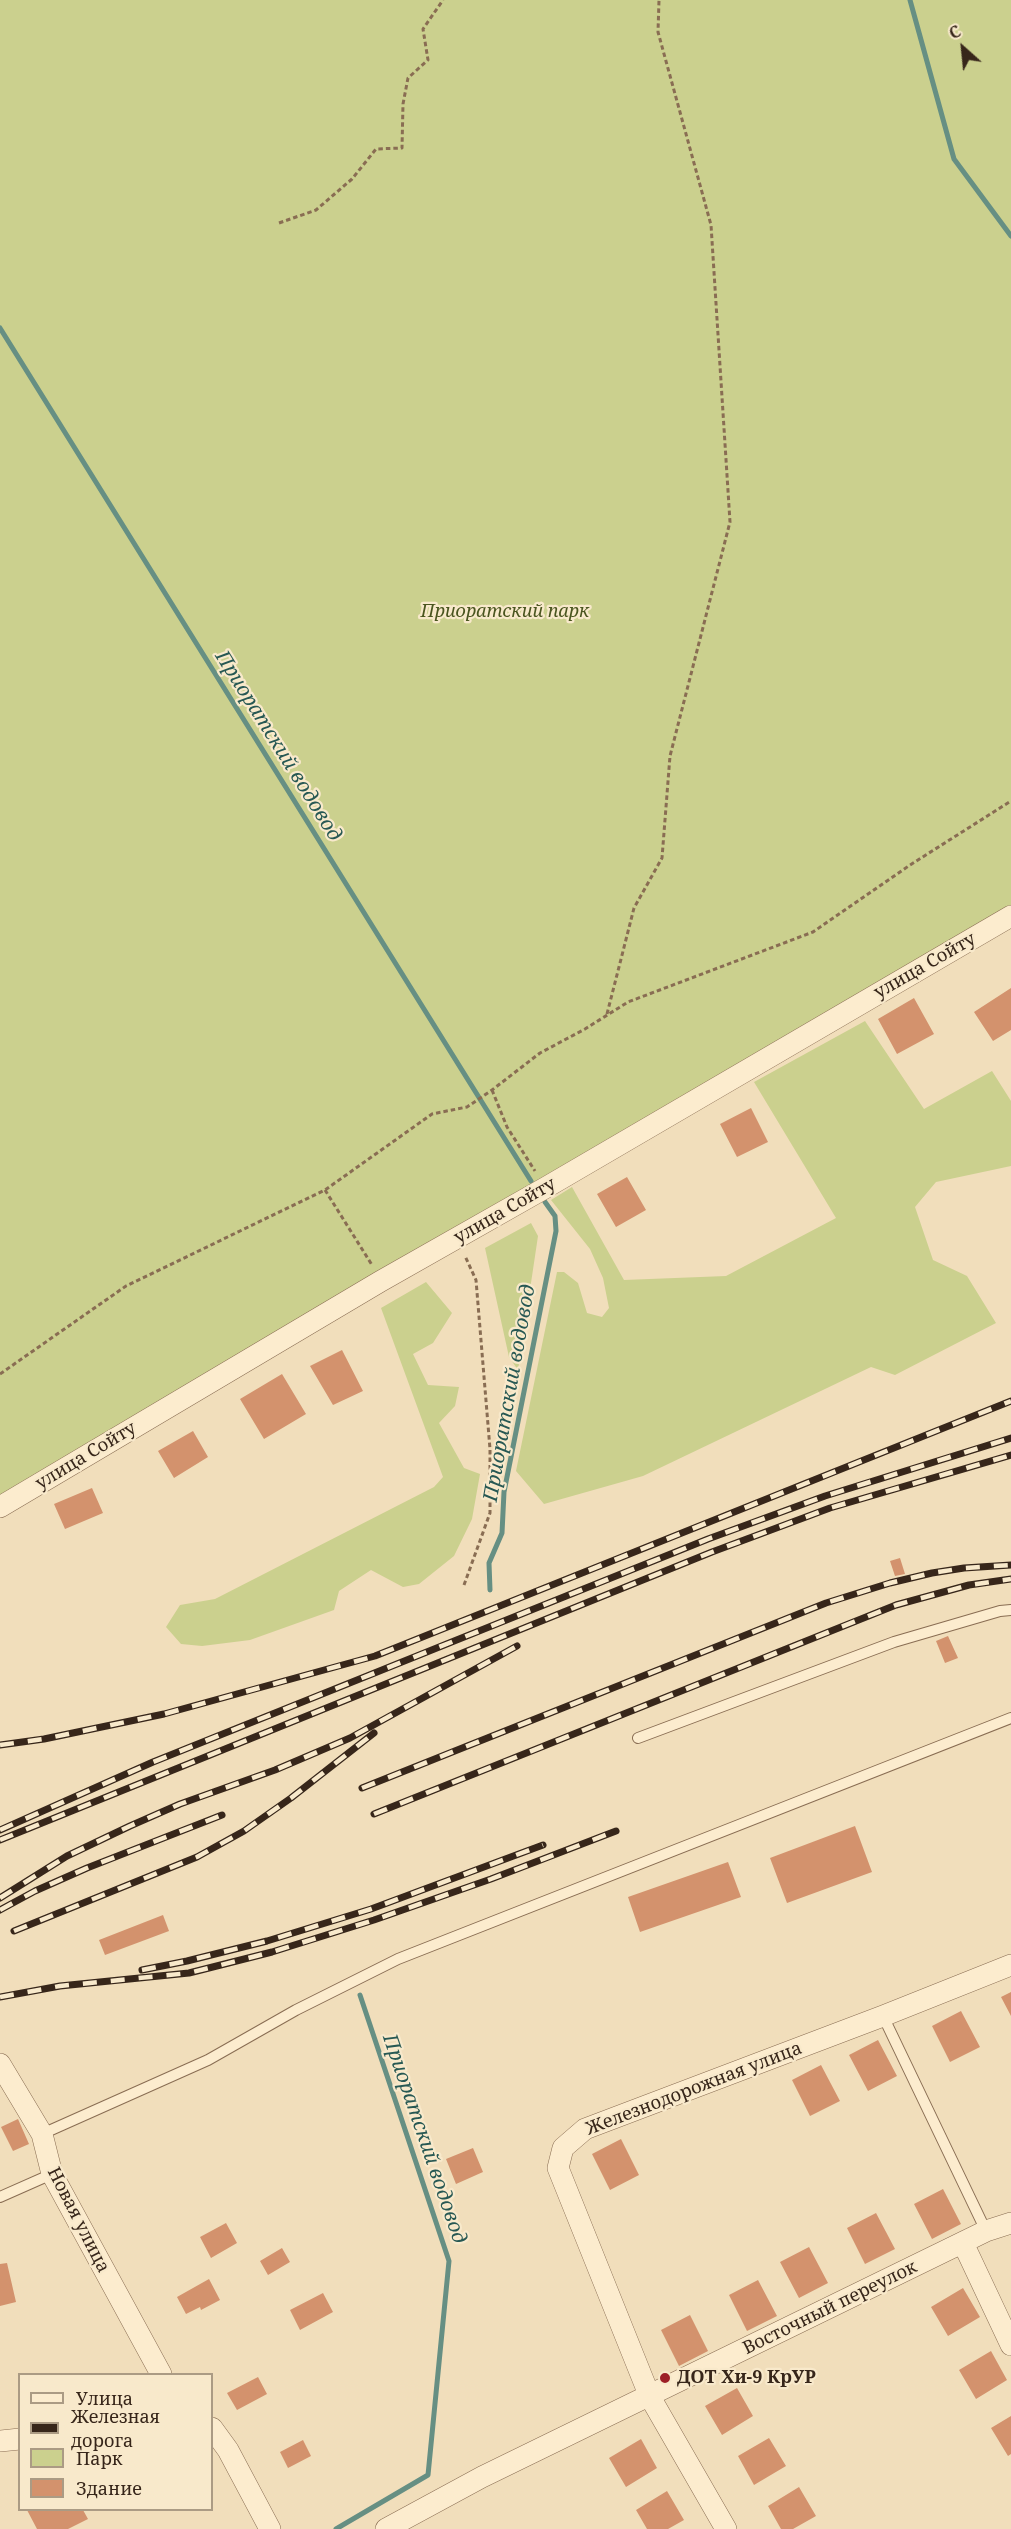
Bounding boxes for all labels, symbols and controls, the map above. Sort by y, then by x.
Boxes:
north arrow [933,18,993,78]
text: С [945,20,965,44]
park label: Приоратский парк [420,601,590,623]
water label: Приоратский водовод [209,646,347,846]
street label: улица Сойту [870,928,980,1004]
street label: улица Сойту [450,1173,560,1249]
water label: Приоратский водовод [479,1282,541,1504]
street label: улица Сойту [32,1417,140,1495]
water label: Приоратский водовод [377,2031,471,2247]
street label: Железнодорожная улица [583,2038,805,2140]
street label: Новая улица [42,2164,114,2276]
street label: Восточный переулок [739,2256,921,2360]
place label: ДОТ Хи-9 КрУР [677,2367,816,2389]
marker: ДОТ Хи-9 КрУР [658,2371,672,2385]
legend [18,2373,213,2511]
text: Улица [76,2386,133,2410]
text: Железная дорога [71,2404,160,2452]
text: Парк [76,2446,123,2470]
text: Здание [76,2476,142,2500]

